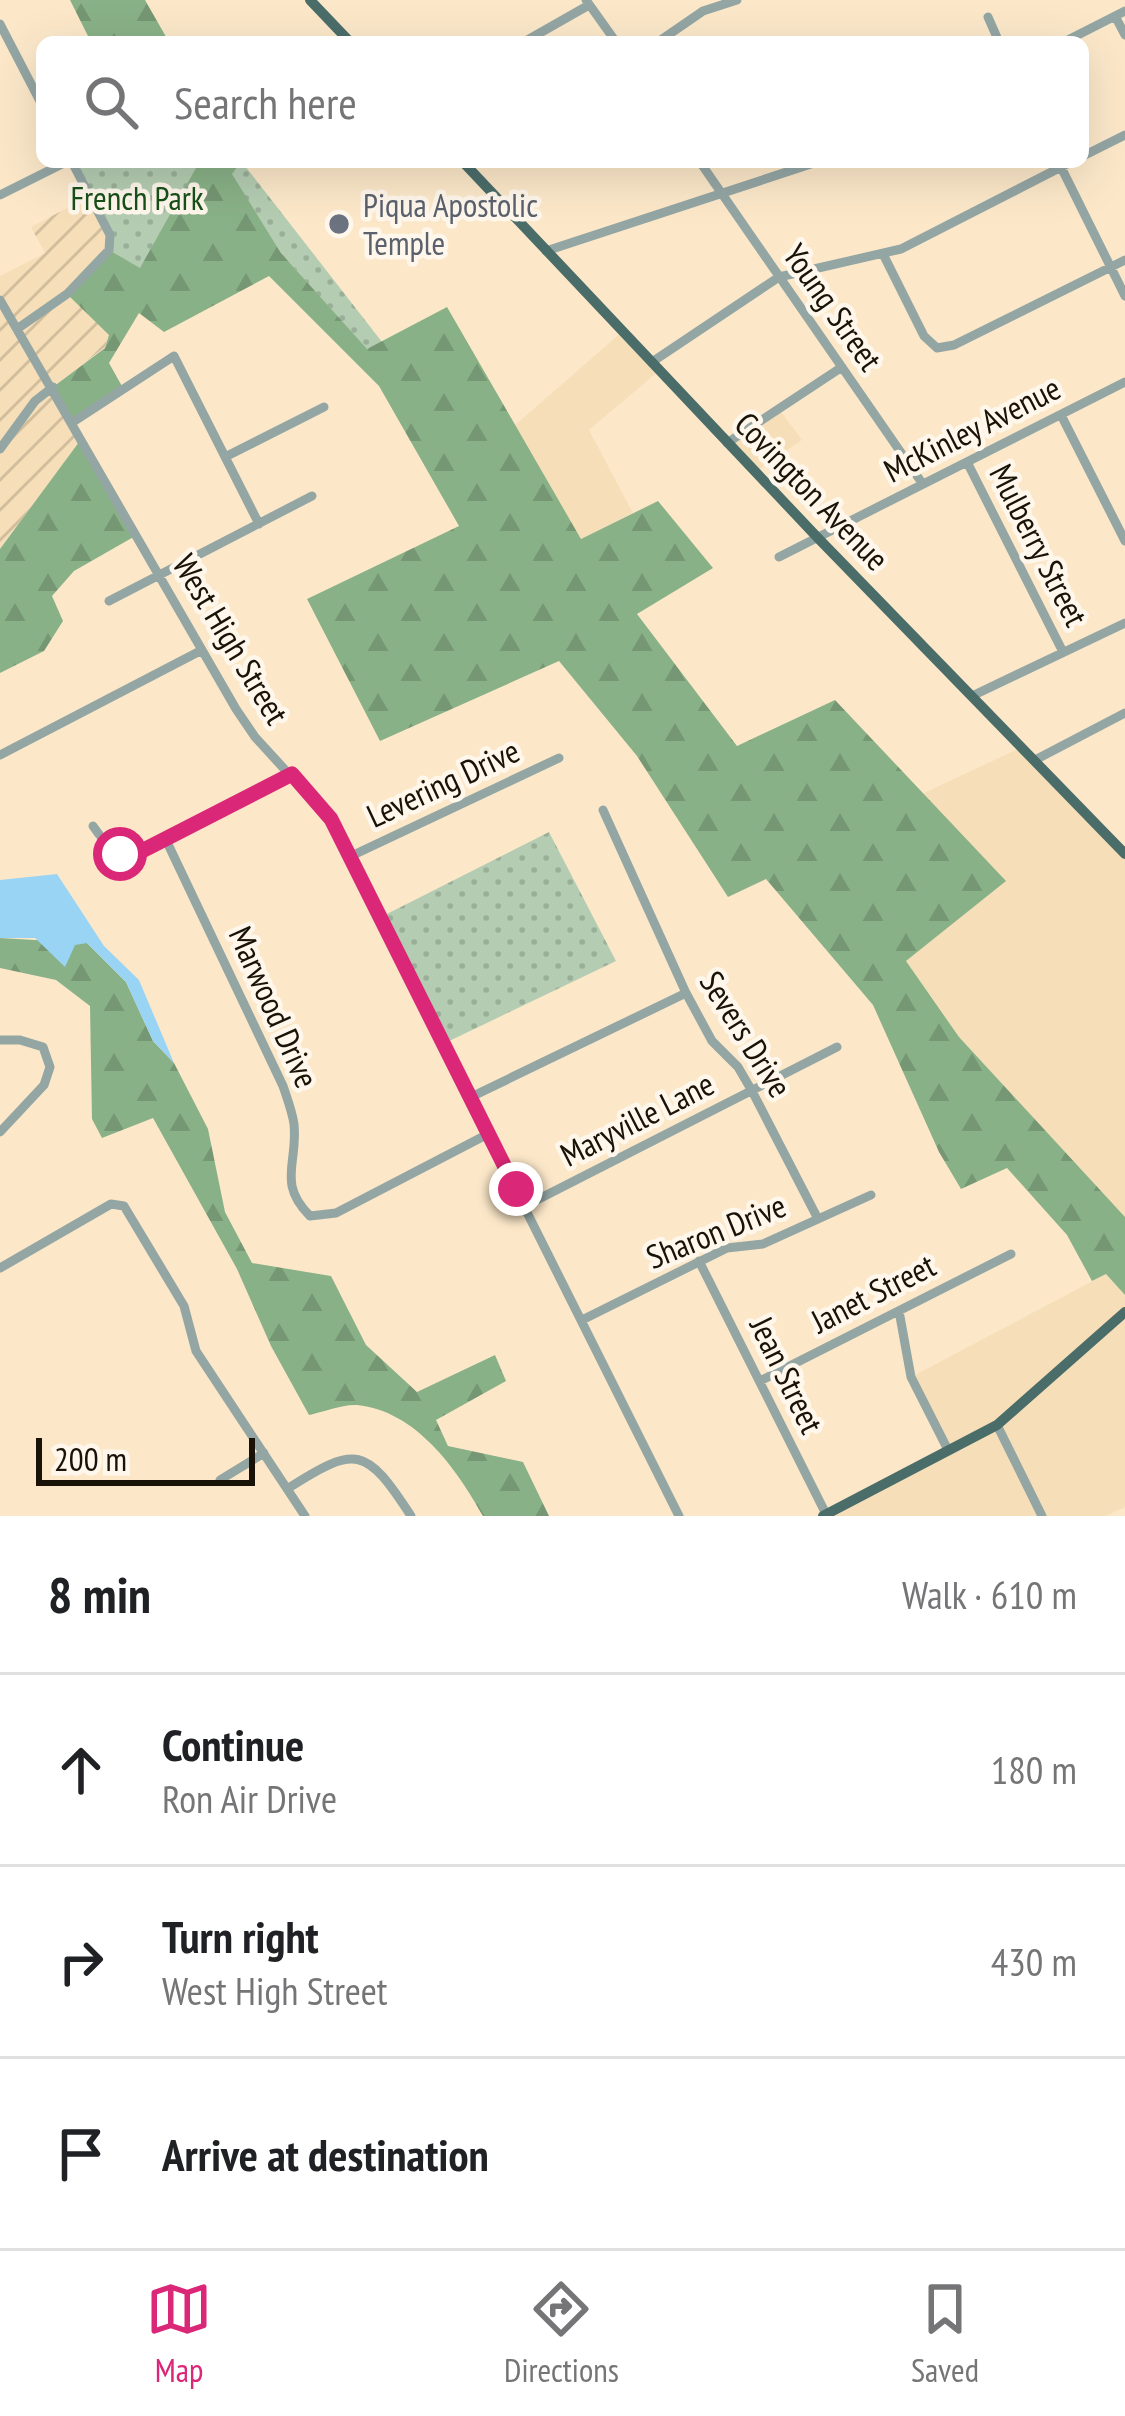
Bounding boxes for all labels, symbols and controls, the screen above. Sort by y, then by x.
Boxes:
search box [36,36,1089,168]
icon: search [78,69,144,135]
text: Search here [174,73,357,131]
park label: French Park [70,176,204,219]
place label: Piqua Apostolic Temple [363,183,538,264]
marker: Piqua Apostolic Temple [326,211,352,237]
street label: Young Street [774,235,893,379]
street label: McKinley Avenue [876,366,1067,491]
street label: Covington Avenue [726,402,899,579]
street label: Mulberry Street [980,457,1099,633]
street label: West High Street [164,546,299,732]
street label: Levering Drive [360,728,526,837]
route start [93,827,147,881]
street label: Marwood Drive [220,919,329,1094]
street label: Severs Drive [691,963,802,1105]
street label: Maryville Lane [553,1062,721,1176]
route end [489,1162,543,1216]
street label: Sharon Drive [640,1183,792,1278]
street label: Janet Street [803,1243,942,1343]
street label: Jean Street [740,1308,834,1440]
scale bar [36,1432,255,1485]
text: 200 m [54,1437,127,1480]
text: 8 min [48,1561,151,1627]
text: Walk · 610 m [902,1569,1077,1620]
text: Continue [162,1715,304,1773]
icon: ahead [48,1737,114,1803]
text: 180 m [991,1744,1077,1795]
text: Ron Air Drive [162,1773,337,1824]
text: Turn right [162,1907,319,1965]
icon: right [48,1929,114,1995]
text: 430 m [991,1936,1077,1987]
text: West High Street [162,1965,387,2016]
icon: arrive [48,2121,114,2187]
text: Arrive at destination [162,2125,489,2183]
tab: Map [146,2276,212,2391]
tab: Directions [504,2276,619,2391]
tab: Saved [911,2276,979,2391]

